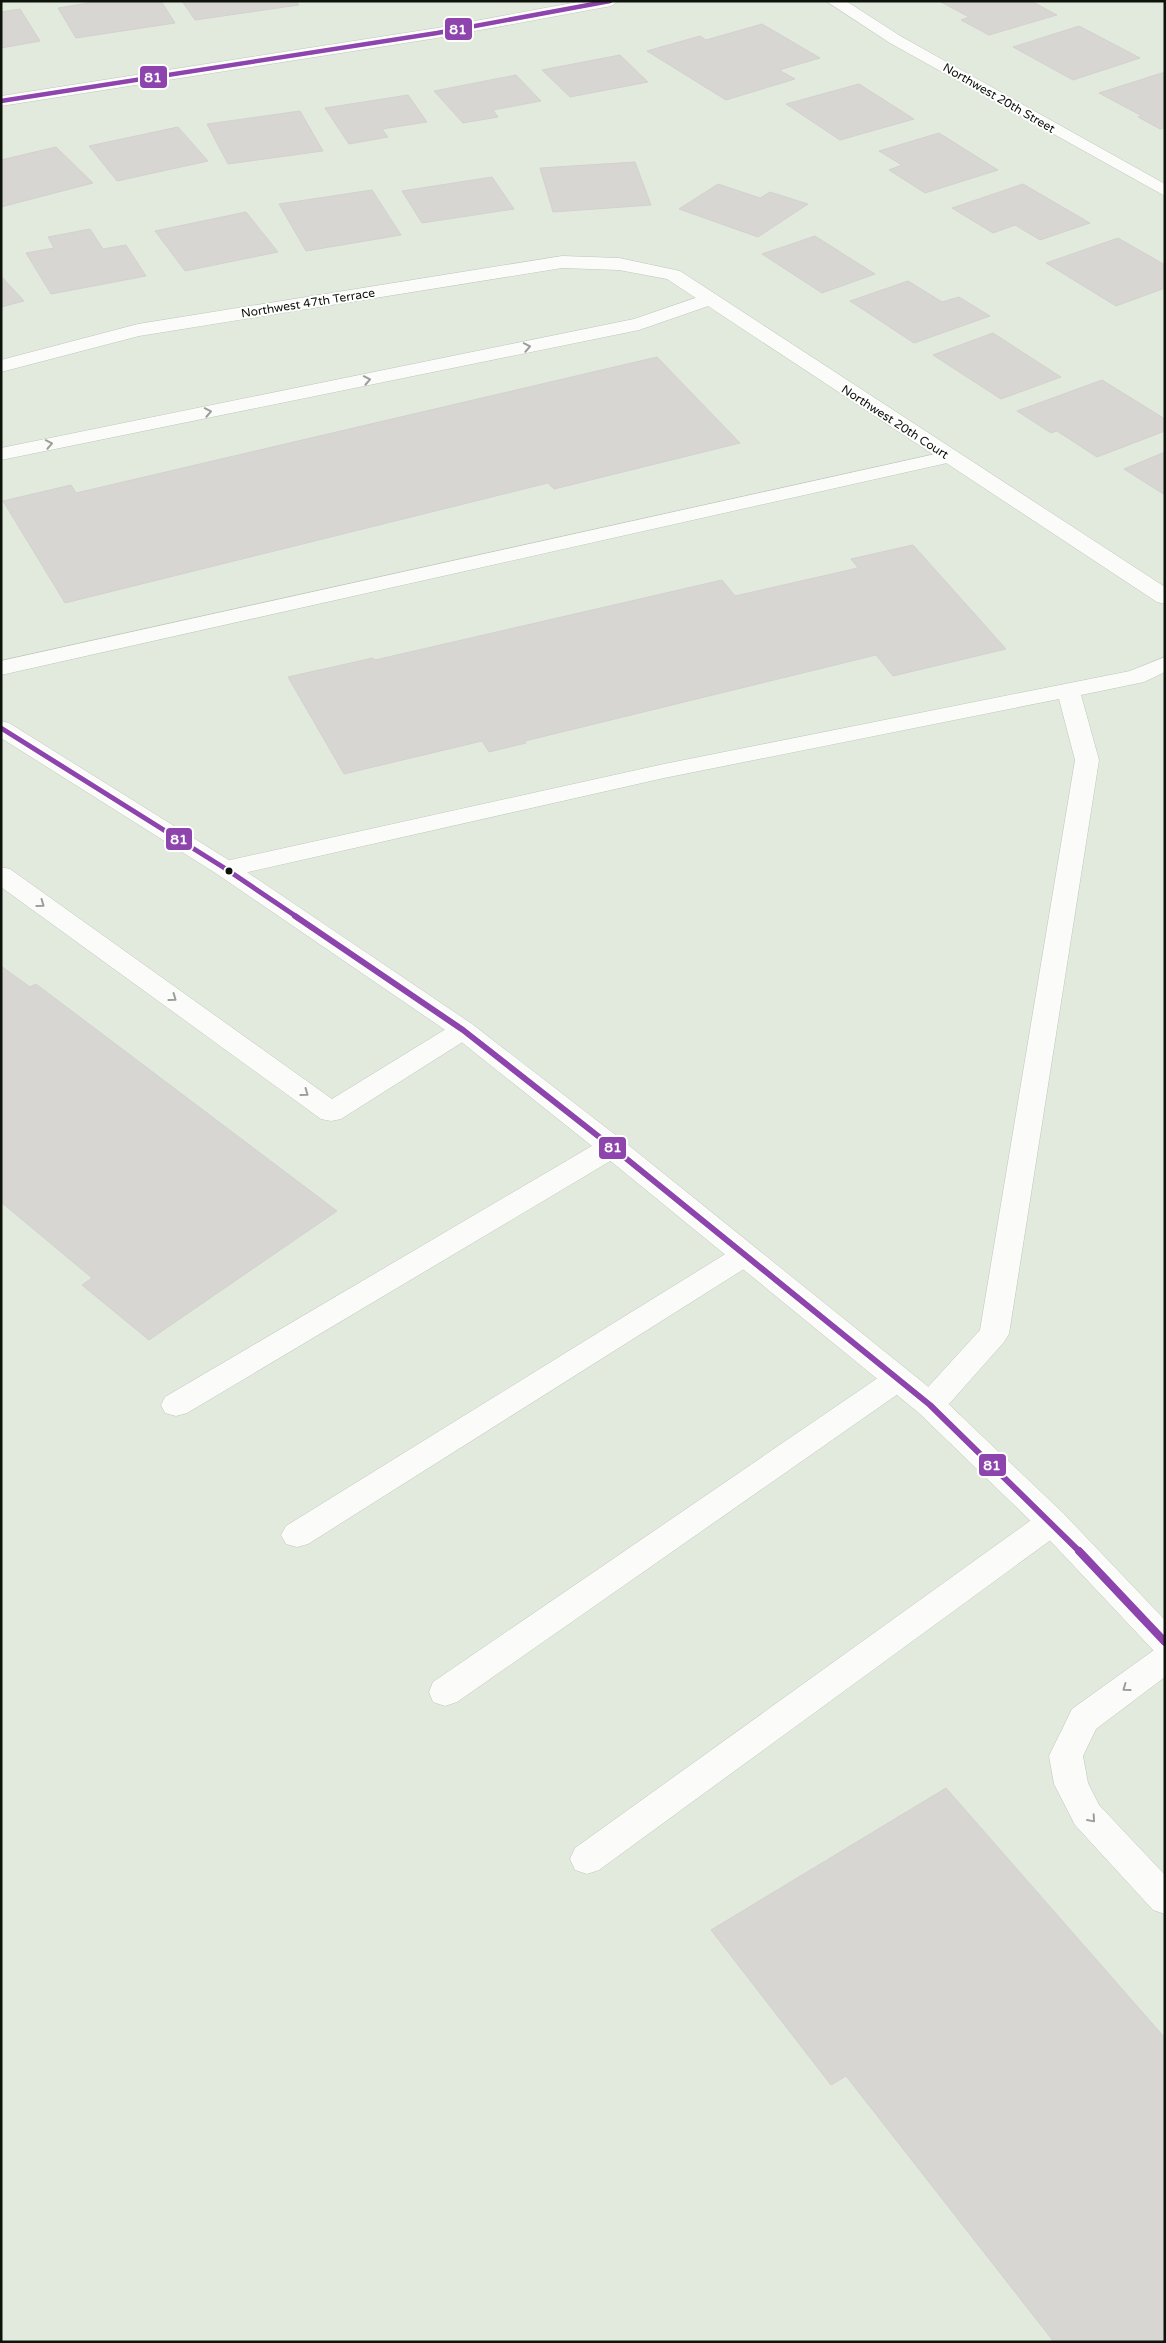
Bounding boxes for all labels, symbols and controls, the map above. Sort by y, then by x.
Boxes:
line badge: 81 [444,17,473,41]
text: 81 [449,21,467,38]
street label: Northwest 20th Street [940,60,1058,136]
line badge: 81 [139,65,168,89]
text: 81 [144,69,162,86]
street label: Northwest 47th Terrace [240,285,376,320]
one-way arrow [522,343,531,353]
one-way arrow [363,375,372,385]
street label: Northwest 20th Court [839,382,951,462]
one-way arrow [204,407,213,418]
one-way arrow [45,440,53,450]
line badge: 81 [165,827,193,851]
text: 81 [170,831,188,848]
unlabelled marker [224,866,234,876]
one-way arrow [35,898,45,907]
one-way arrow [167,992,177,1001]
one-way arrow [299,1087,309,1096]
line badge: 81 [598,1136,627,1160]
text: 81 [604,1139,622,1156]
line badge: 81 [978,1453,1007,1477]
text: 81 [983,1457,1001,1474]
one-way arrow [1122,1682,1132,1691]
one-way arrow [1086,1814,1095,1823]

